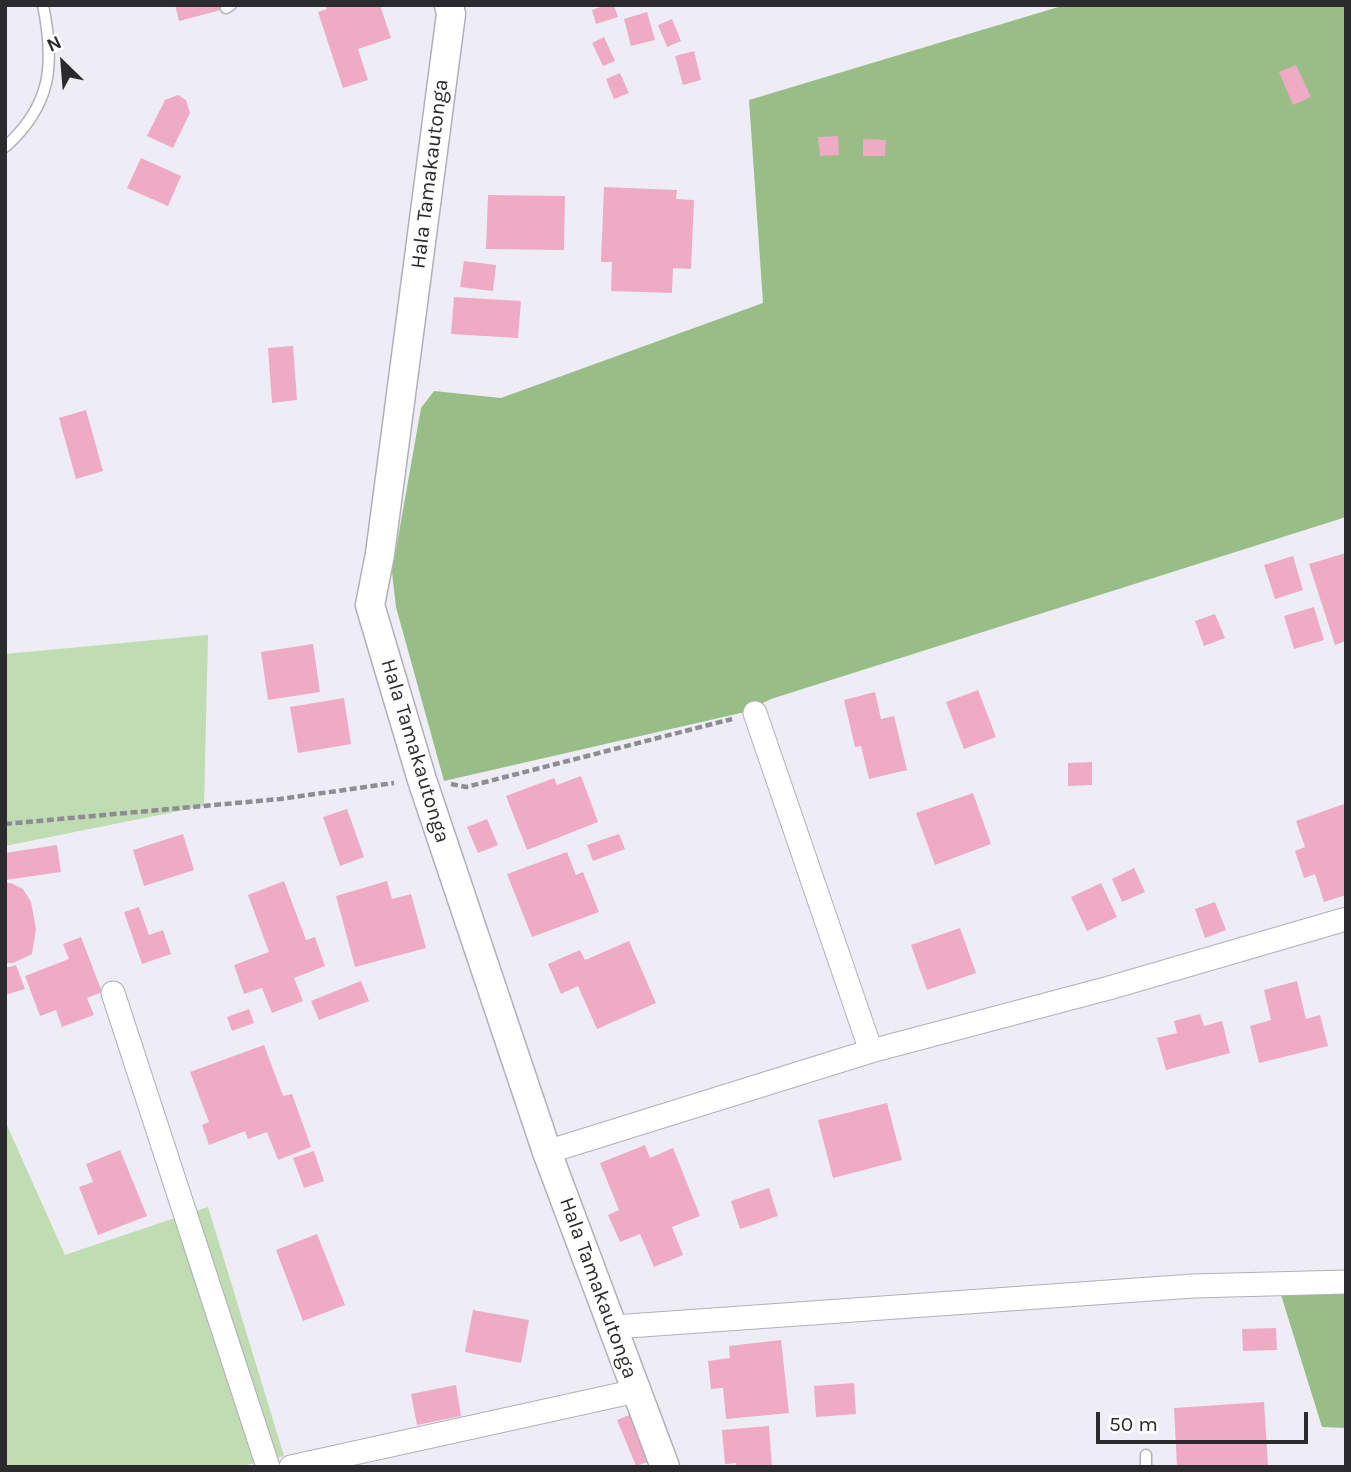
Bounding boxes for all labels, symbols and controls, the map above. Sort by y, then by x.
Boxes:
north arrow [28,28,98,98]
text: N [43,31,65,57]
street label: Hala Tamakautonga [406,78,454,270]
street label: Hala Tamakautonga [375,656,455,846]
street label: Hala Tamakautonga [553,1194,643,1382]
scale bar [1099,1398,1311,1442]
text: 50 m [1109,1412,1158,1436]

